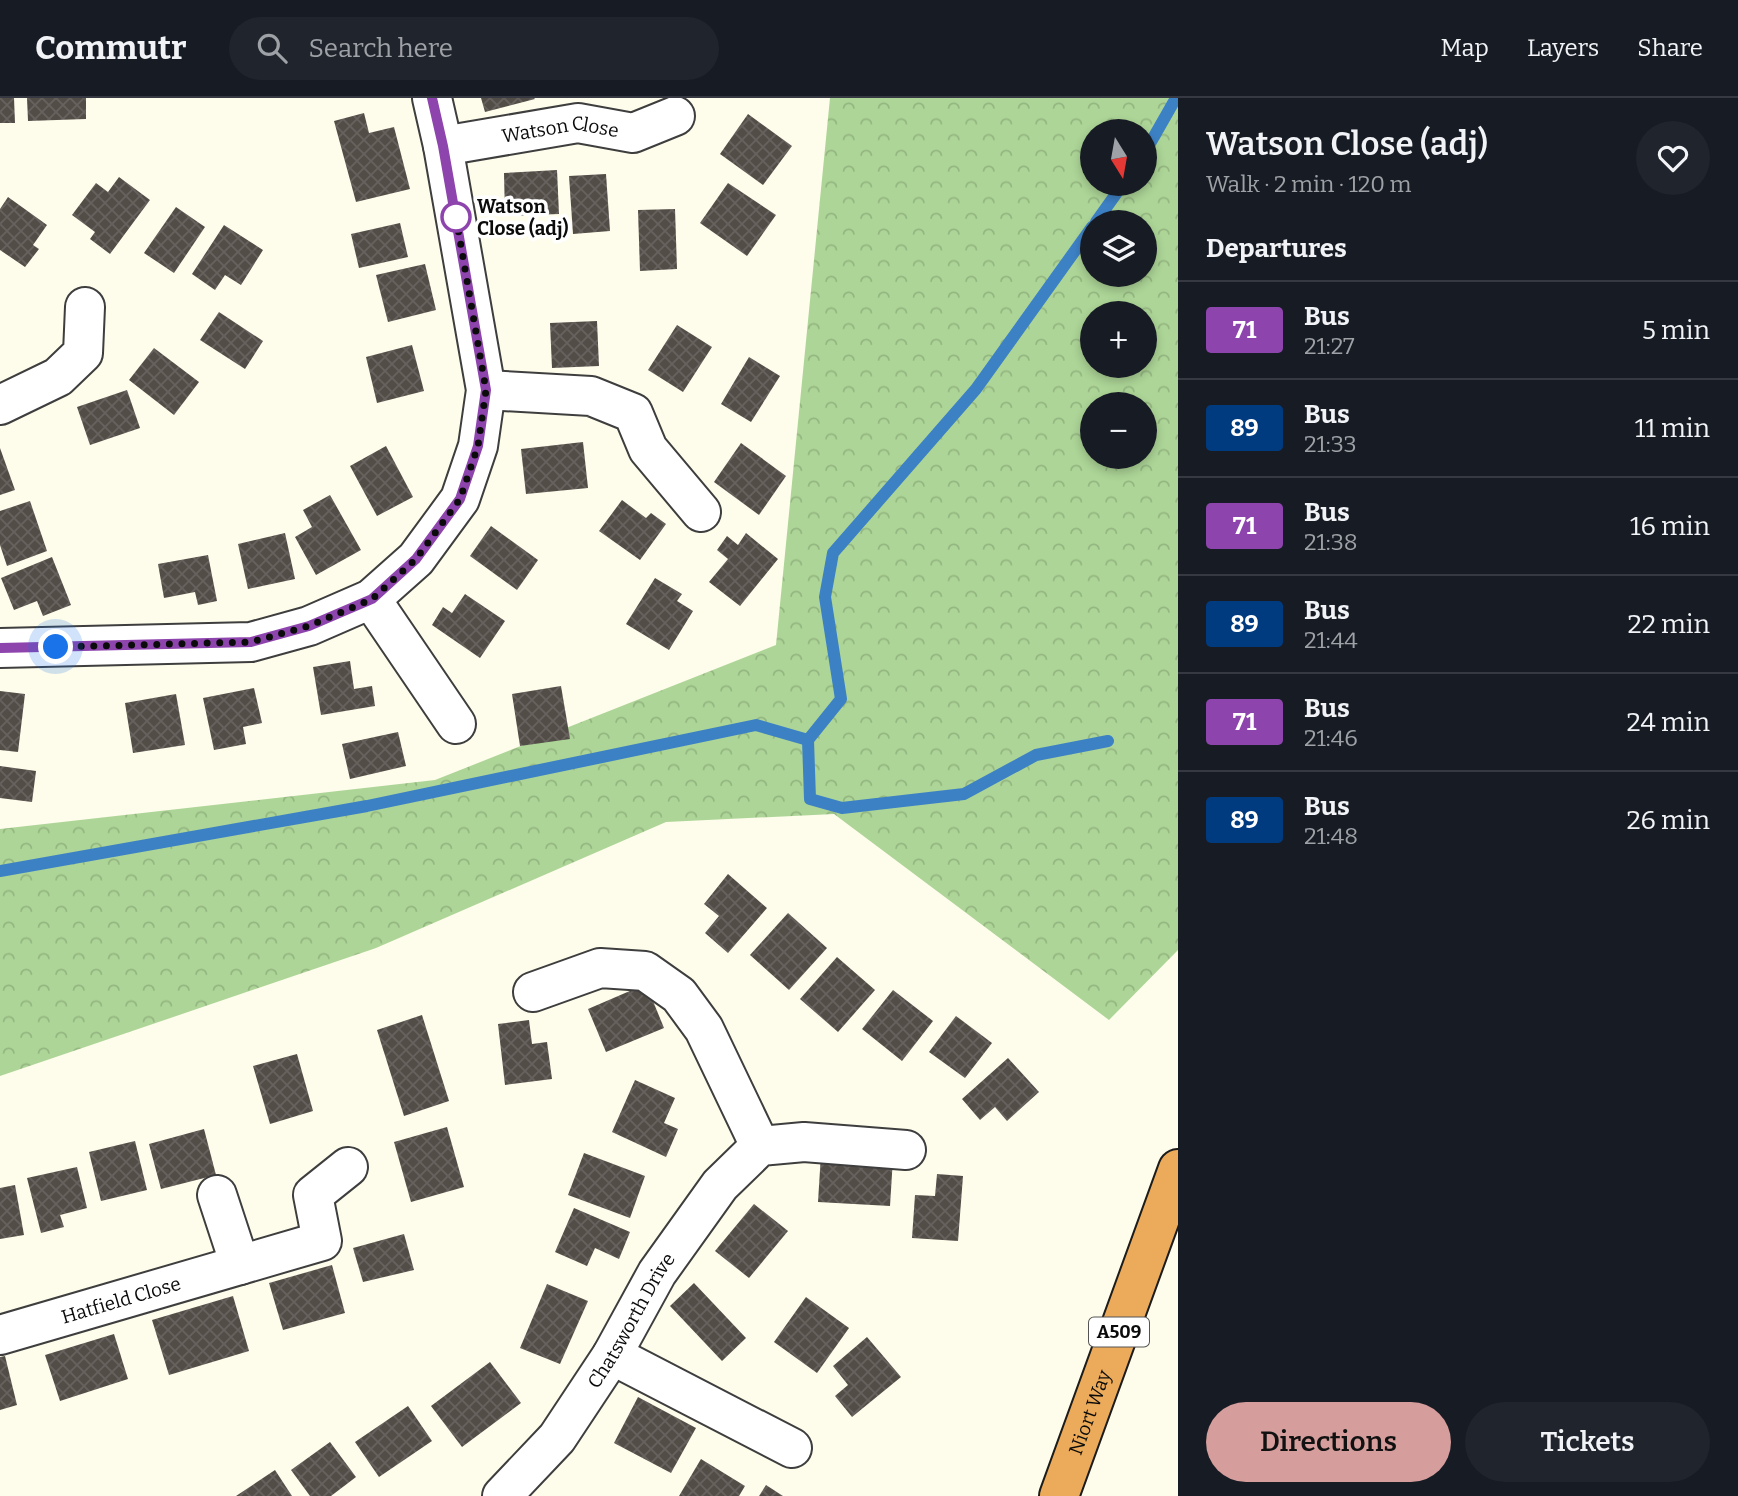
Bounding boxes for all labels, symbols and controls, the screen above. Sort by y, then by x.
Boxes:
search box [229,17,719,80]
text: Commutr [35,28,187,68]
icon: search [253,29,291,67]
text: Search here [309,33,453,64]
text: Map [1441,34,1489,62]
text: Layers [1527,34,1599,62]
text: Share [1637,34,1703,62]
street label: Watson Close [500,111,621,148]
north arrow [1080,119,1157,196]
map controls [1080,119,1157,469]
button: heart [1636,121,1710,195]
text: Watson Close (adj) [1206,124,1488,164]
text: Walk · 2 min · 120 m [1206,170,1412,198]
place label: Watson Close (adj) [477,195,569,240]
marker: Watson Close (adj) [441,202,471,232]
button: layers [1080,210,1157,287]
text: Departures [1206,233,1347,264]
button: + [1080,301,1157,378]
text: Bus [1304,301,1350,332]
text: 5 min [1642,315,1710,346]
text: 71 [1233,316,1256,344]
text: 21:27 [1304,332,1355,360]
button: − [1080,392,1157,469]
text: Bus [1304,399,1350,430]
text: 11 min [1635,413,1710,444]
text: 89 [1230,414,1259,442]
text: 21:33 [1304,430,1357,458]
text: Bus [1304,497,1350,528]
text: 16 min [1630,511,1710,542]
text: 71 [1233,512,1256,540]
text: 21:38 [1304,528,1358,556]
text: Bus [1304,595,1350,626]
text: 22 min [1628,609,1710,640]
text: 89 [1230,610,1259,638]
text: 21:44 [1304,626,1358,654]
your location [38,629,73,664]
text: Bus [1304,693,1350,724]
text: 24 min [1626,707,1710,738]
text: 71 [1233,708,1256,736]
text: 21:46 [1304,724,1358,752]
text: Bus [1304,791,1350,822]
text: 26 min [1626,805,1710,836]
text: 89 [1230,806,1259,834]
text: 21:48 [1304,822,1358,850]
street label: Chatsworth Drive [582,1248,680,1392]
street label: Hatfield Close [59,1272,183,1328]
road number: A509 [1089,1317,1149,1346]
street label: Niort Way [1064,1366,1116,1458]
button: Directions [1206,1402,1451,1482]
button: Tickets [1465,1402,1710,1482]

